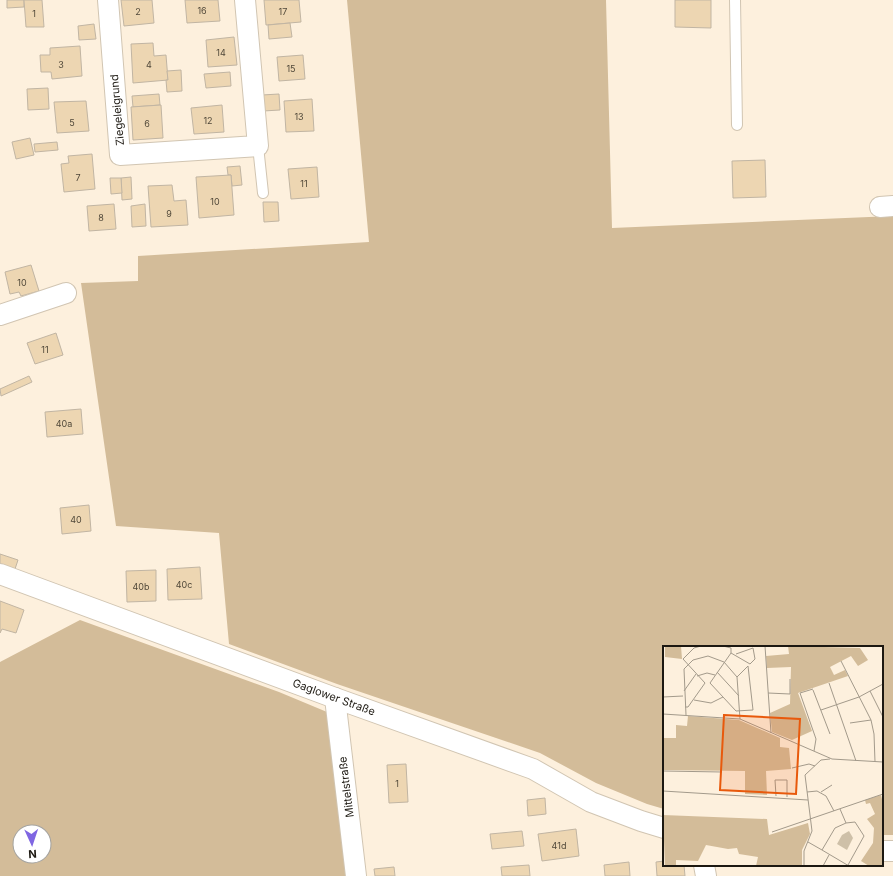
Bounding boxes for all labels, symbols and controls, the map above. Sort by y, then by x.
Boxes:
house number: 16 [197,5,207,16]
house number: 2 [135,6,141,17]
house number: 17 [279,6,287,17]
house number: 1 [32,8,36,19]
house number: 14 [216,47,226,58]
house number: 3 [58,59,64,70]
house number: 4 [146,59,152,70]
house number: 15 [286,63,296,74]
street label: Ziegeleigrund [107,74,127,146]
house number: 13 [294,111,304,122]
house number: 12 [203,115,213,126]
house number: 5 [69,117,75,128]
house number: 6 [144,118,150,129]
house number: 7 [75,172,81,183]
house number: 11 [300,178,308,189]
house number: 10 [210,196,220,207]
house number: 9 [166,208,172,219]
house number: 8 [98,212,104,223]
house number: 10 [17,277,27,288]
house number: 11 [41,344,49,355]
house number: 40a [56,418,72,429]
house number: 40 [70,514,82,525]
house number: 40c [176,579,192,590]
house number: 40b [132,581,150,592]
inset map [663,646,883,866]
street label: Gaglower Straße [291,676,377,718]
street label: Mittelstraße [335,756,357,818]
house number: 1 [395,778,399,789]
north arrow [12,824,52,864]
house number: 41d [552,840,566,851]
text: N [28,847,37,861]

